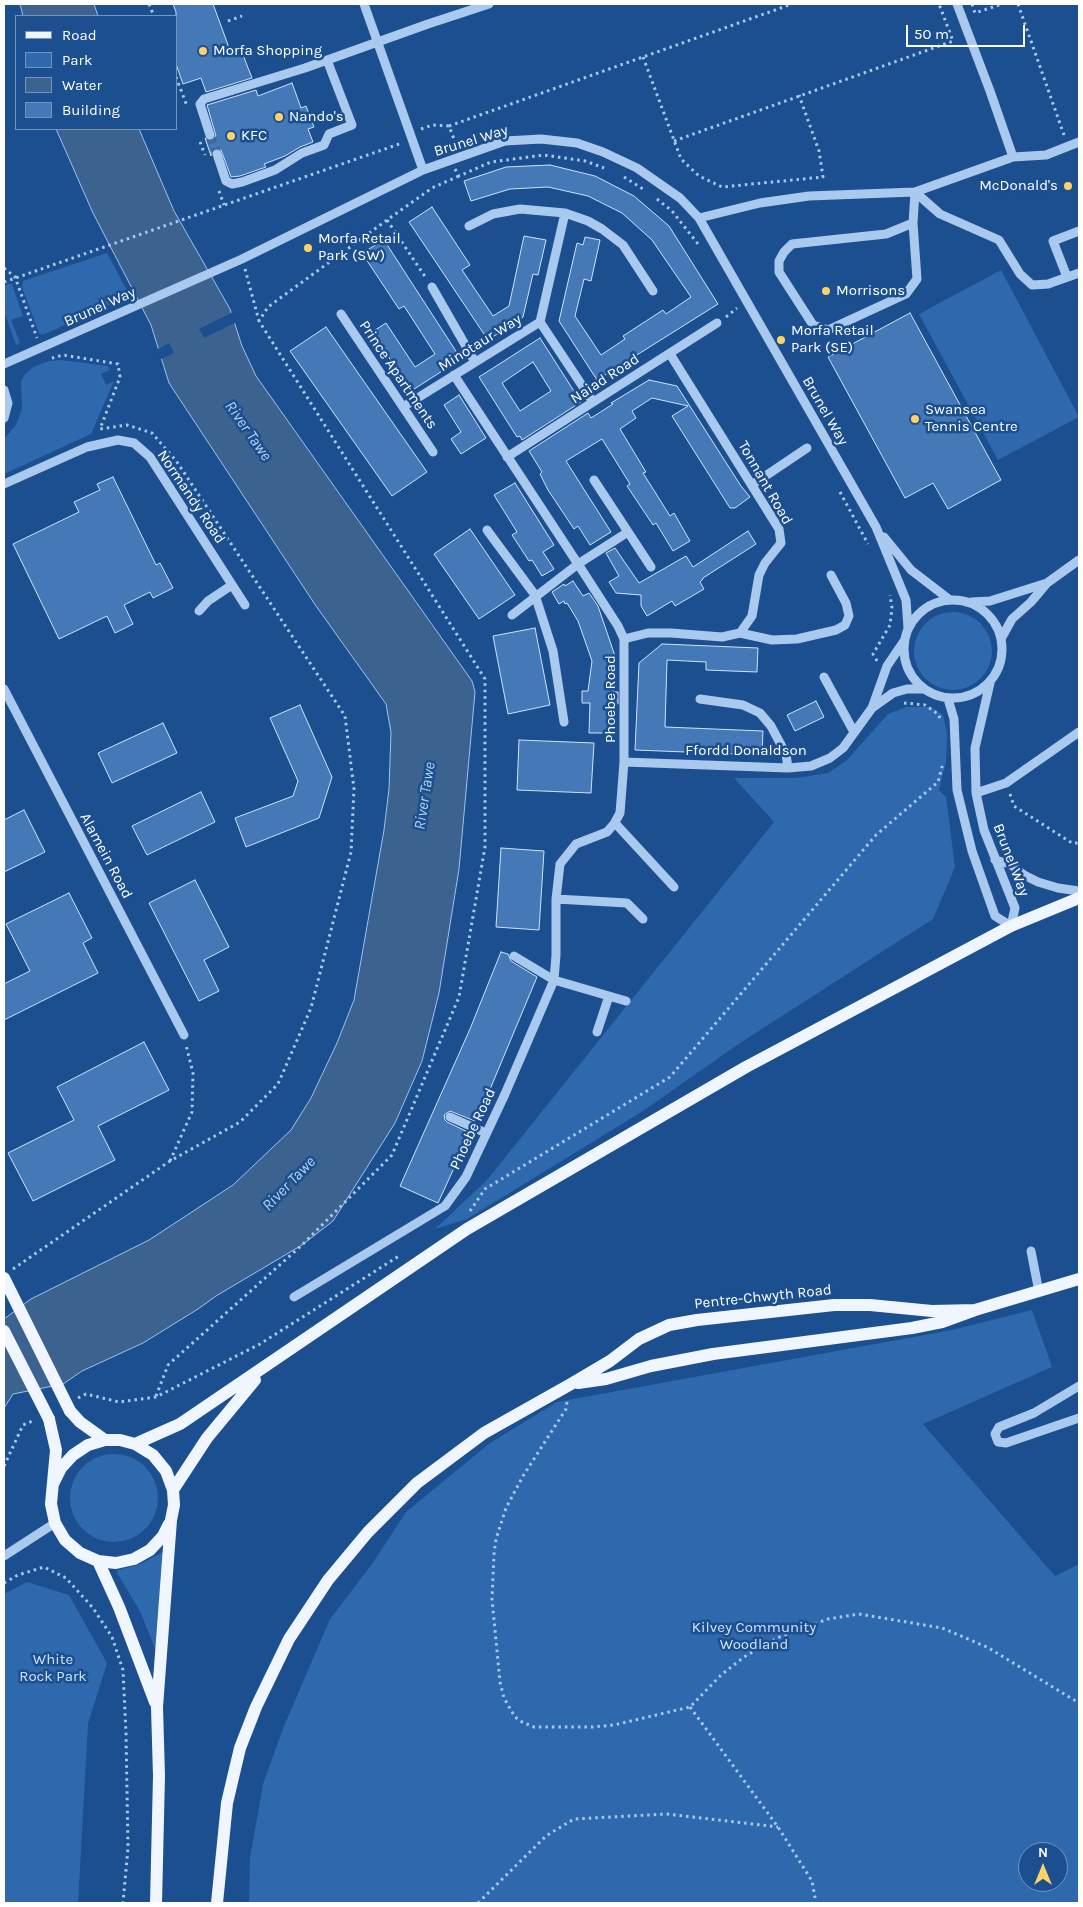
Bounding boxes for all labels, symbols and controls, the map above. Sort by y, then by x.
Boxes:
legend [15,15,178,130]
scale bar [908,15,1027,47]
text: 50 m [914,25,949,43]
text: Road [62,26,97,44]
place label: Morfa Shopping [213,42,322,60]
marker: Morfa Shopping [197,45,209,57]
text: Park [62,51,92,69]
text: Water [62,76,102,94]
text: Building [62,101,120,119]
place label: Nando's [289,108,344,126]
marker: Nando's [273,111,285,123]
street label: Brunel Way [432,121,510,161]
place label: KFC [241,127,267,145]
marker: KFC [225,130,237,142]
place label: McDonald's [979,177,1058,195]
marker: McDonald's [1062,180,1074,192]
place label: Morfa Retail Park (SW) [318,230,401,265]
marker: Morfa Retail Park (SW) [302,242,314,254]
place label: Morrisons [836,282,905,300]
street label: Brunel Way [61,283,139,331]
marker: Morrisons [820,285,832,297]
street label: Minotaur Way [435,310,525,376]
street label: Prince Apartments [355,317,441,433]
place label: Morfa Retail Park (SE) [791,322,874,357]
marker: Morfa Retail Park (SE) [775,334,787,346]
street label: Naiad Road [567,350,643,408]
street label: Brunel Way [798,373,852,449]
water label: River Tawe [220,397,276,465]
place label: Swansea Tennis Centre [925,401,1018,436]
marker: Swansea Tennis Centre [909,413,921,425]
street label: Tonnant Road [734,438,796,528]
street label: Normandy Road [153,447,229,547]
street label: Phoebe Road [602,655,620,743]
street label: Ffordd Donaldson [685,742,807,760]
water label: River Tawe [410,761,440,831]
street label: Alamein Road [76,810,136,902]
street label: Brunel Way [989,821,1033,899]
street label: Phoebe Road [446,1085,500,1173]
water label: River Tawe [258,1153,320,1215]
street label: Pentre-Chwyth Road [693,1281,833,1313]
park label: Kilvey Community Woodland [692,1619,816,1654]
park label: White Rock Park [19,1651,87,1686]
north arrow [1018,1842,1068,1892]
text: N [1038,1844,1048,1861]

